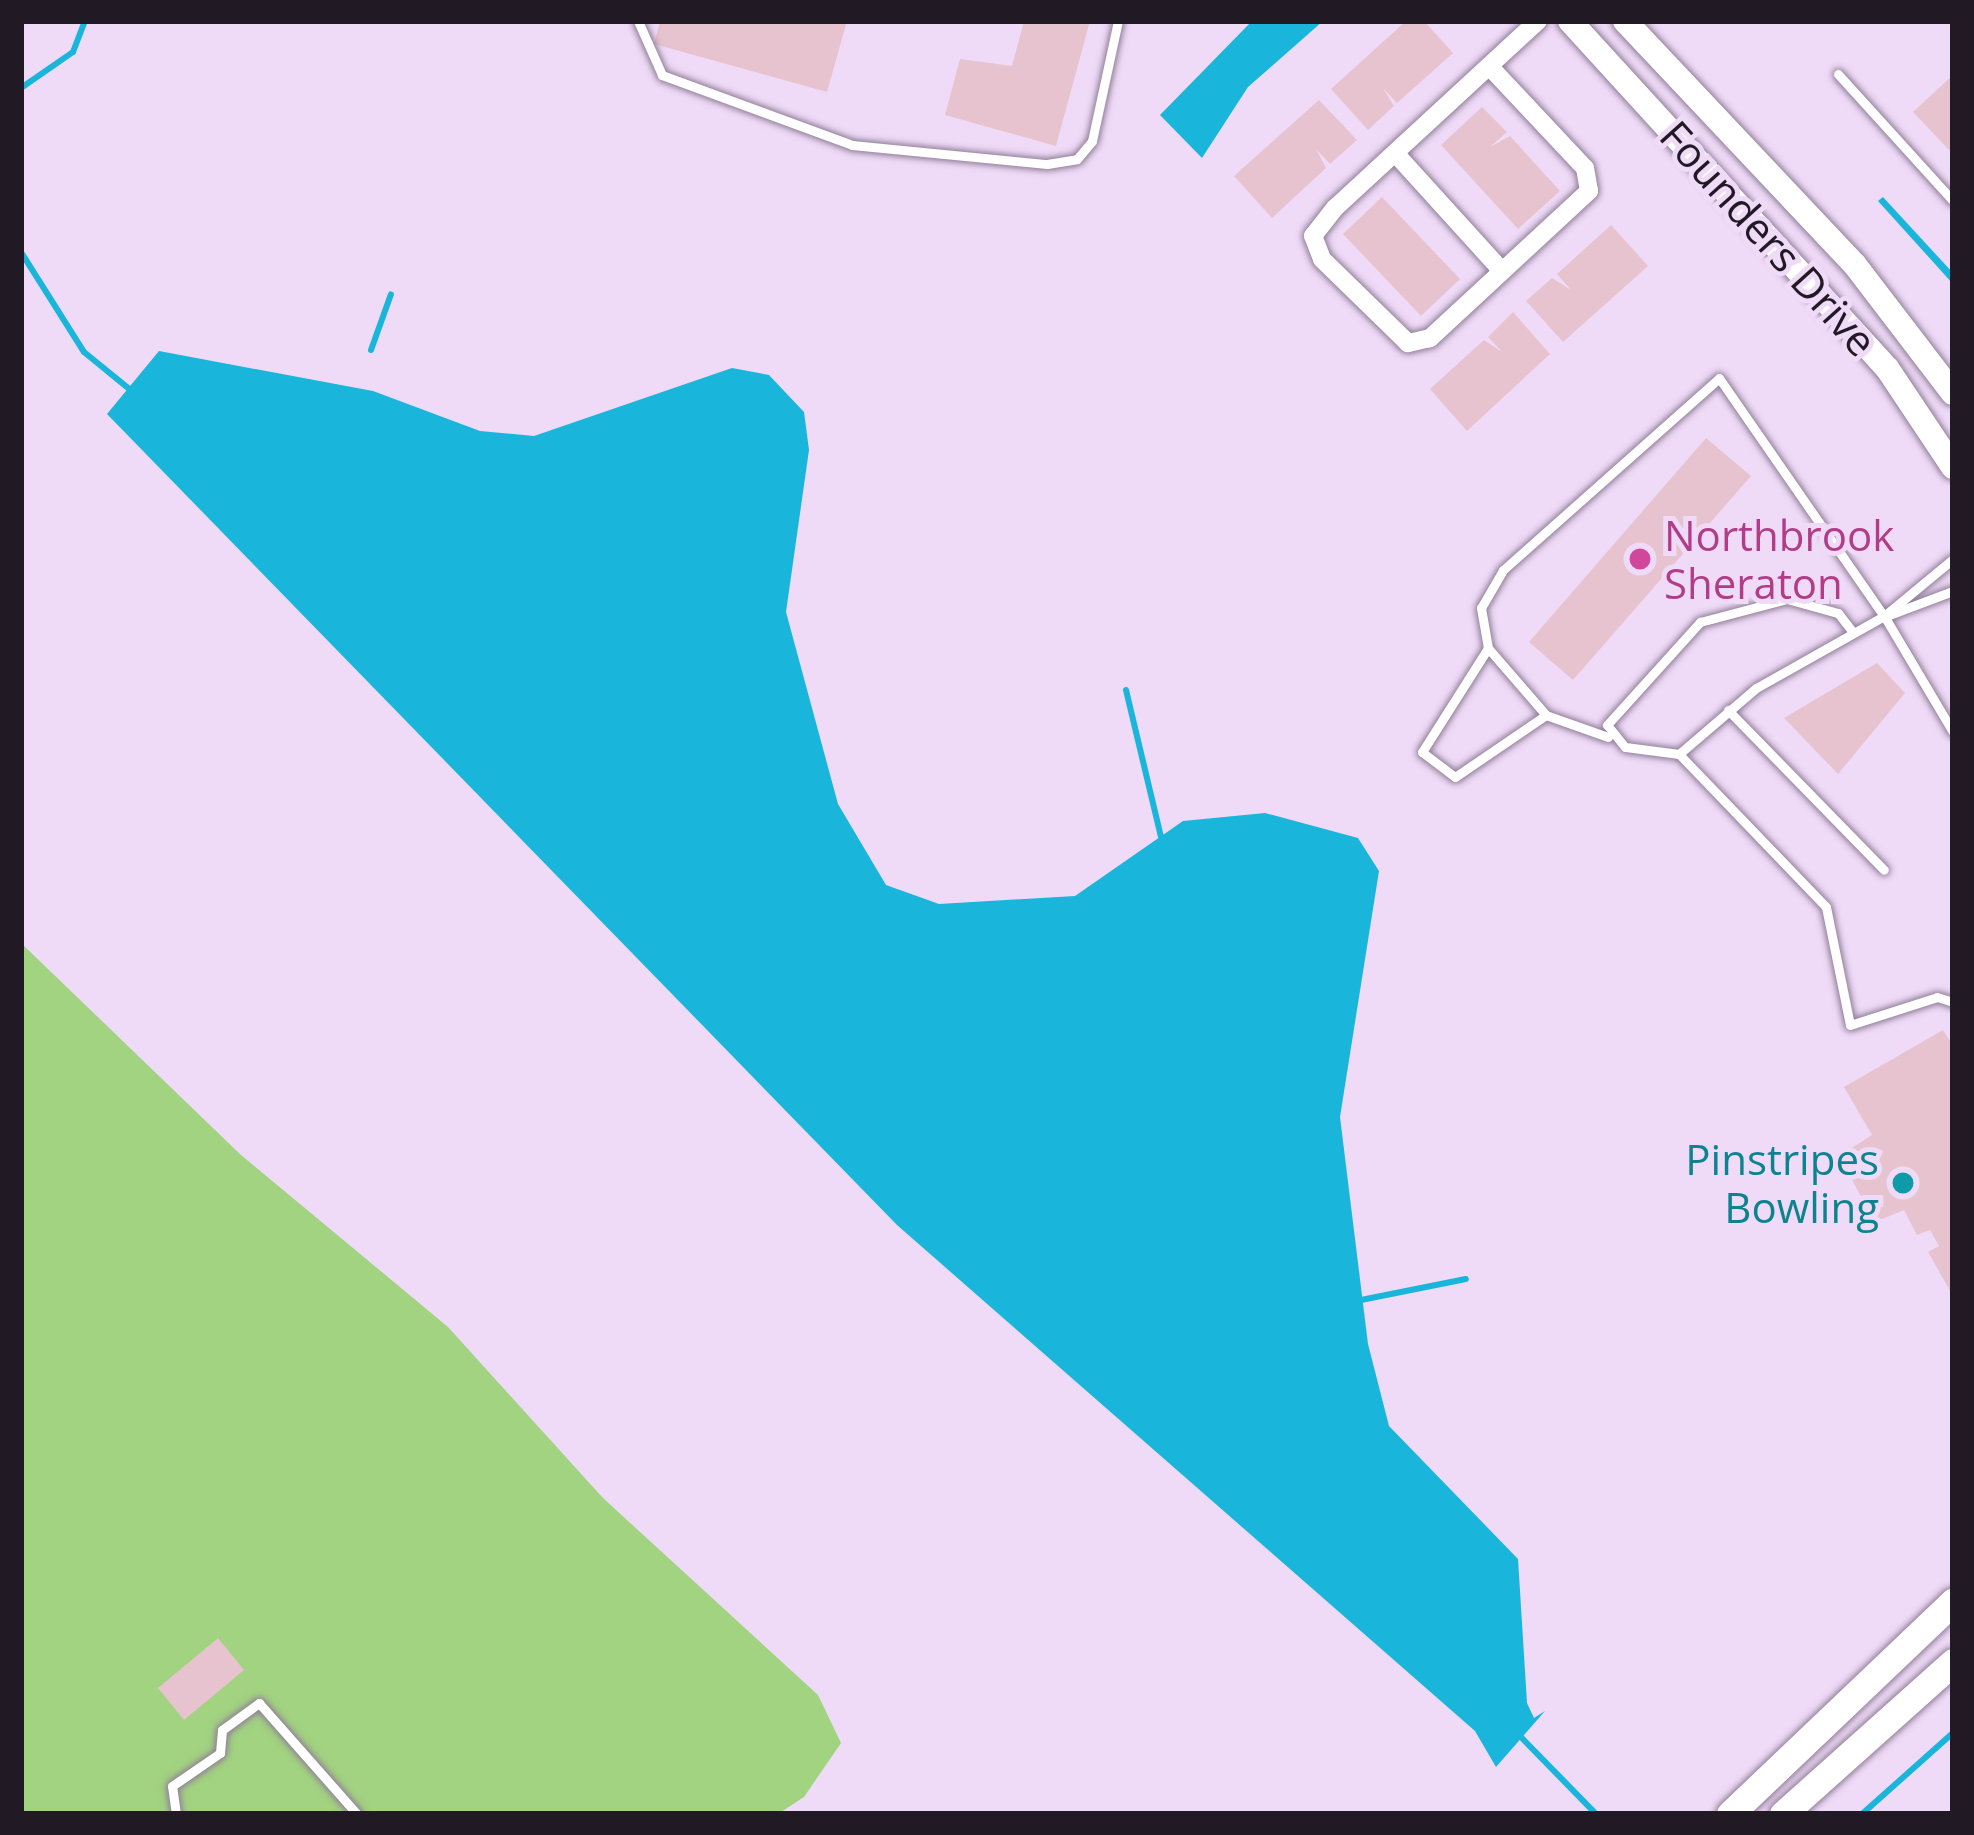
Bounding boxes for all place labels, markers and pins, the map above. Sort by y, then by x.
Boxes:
place label: Northbrook Sheraton [1664,510,1894,608]
marker: Northbrook Sheraton [1627,546,1653,572]
place label: Pinstripes Bowling [1685,1134,1879,1232]
marker: Pinstripes Bowling [1890,1170,1916,1196]

